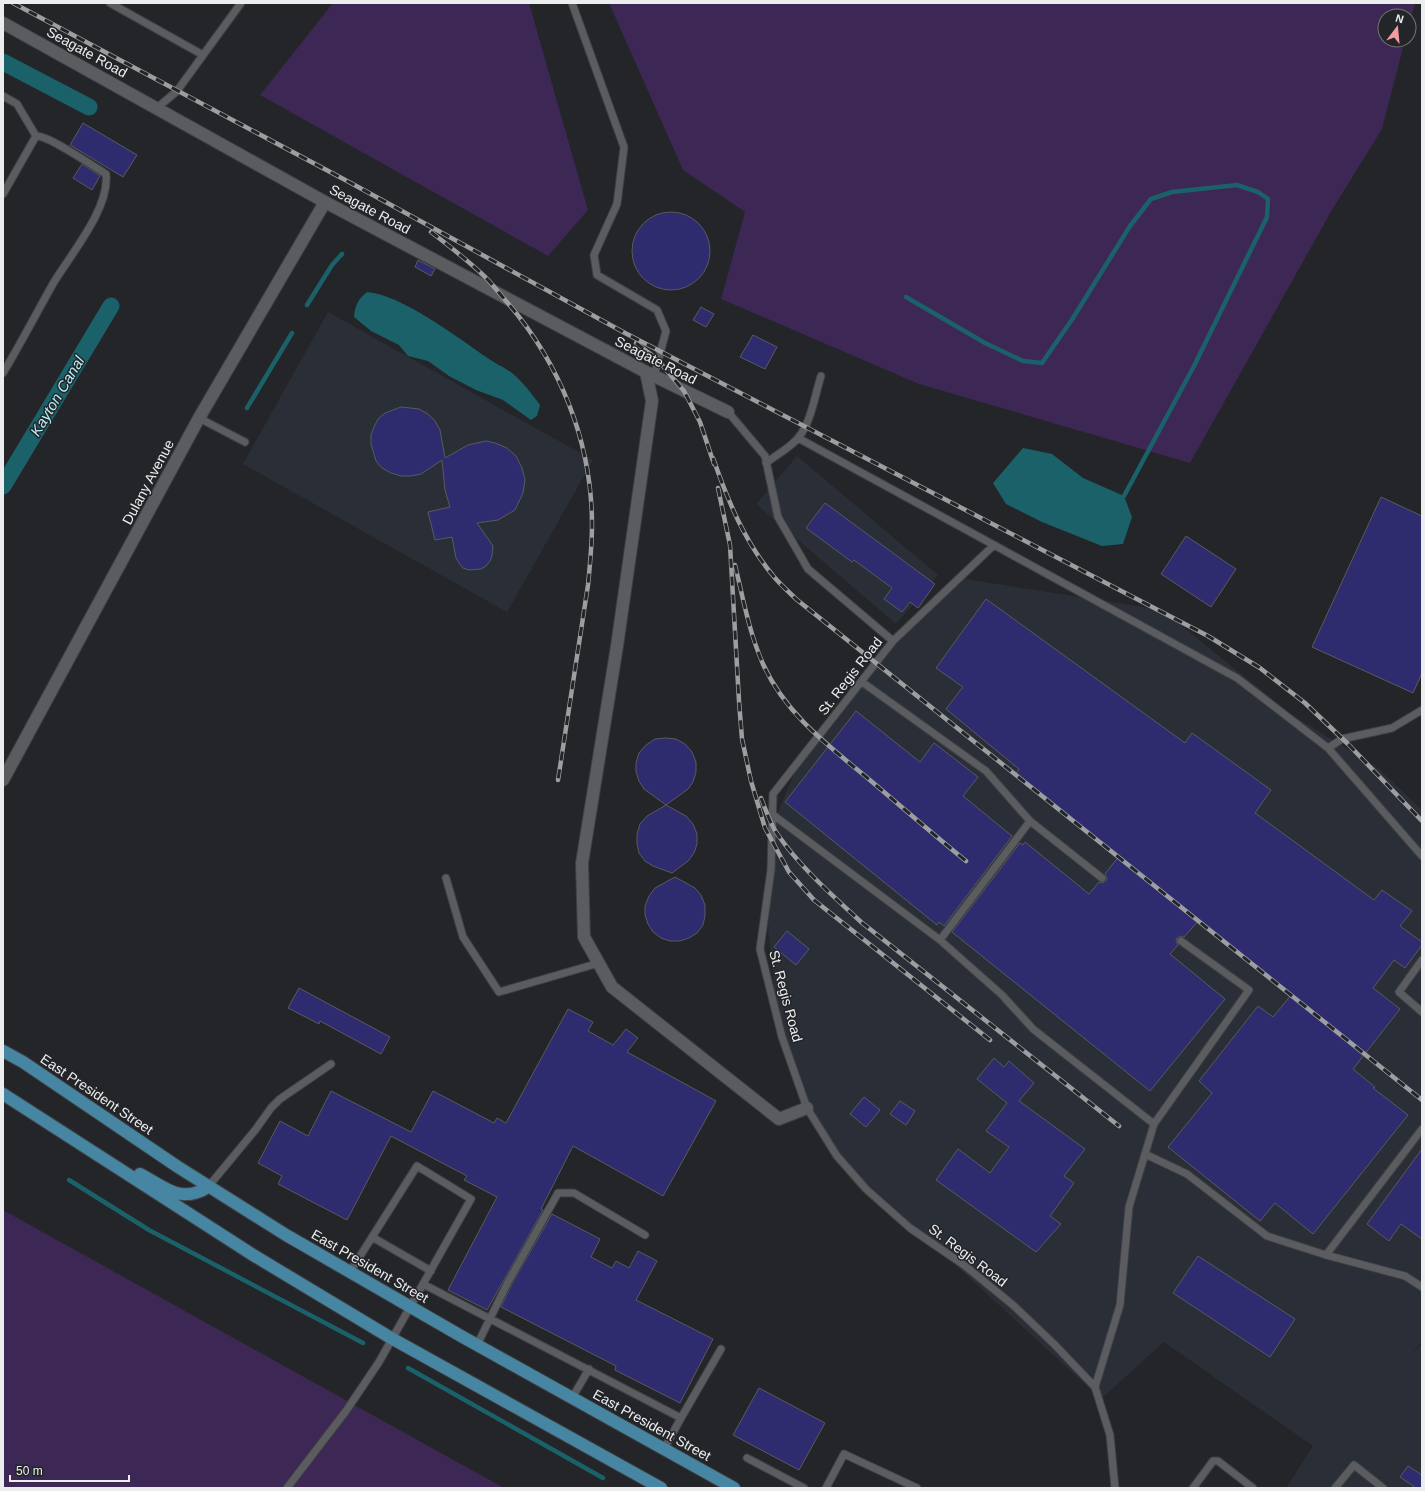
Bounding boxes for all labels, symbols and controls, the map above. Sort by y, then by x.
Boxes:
north arrow [1377,8,1417,48]
text: N [1394,12,1405,25]
street label: Seagate Road [44,23,130,81]
street label: Seagate Road [327,181,413,237]
street label: Seagate Road [612,333,700,387]
water label: Kayton Canal [27,352,88,439]
street label: Dulany Avenue [119,437,177,527]
street label: St. Regis Road [815,634,885,718]
street label: St. Regis Road [766,948,806,1044]
street label: East President Street [38,1050,156,1138]
street label: St. Regis Road [926,1220,1010,1290]
street label: East President Street [309,1226,431,1306]
street label: East President Street [590,1386,714,1464]
scale bar [10,1457,129,1483]
text: 50 m [16,1464,43,1478]

